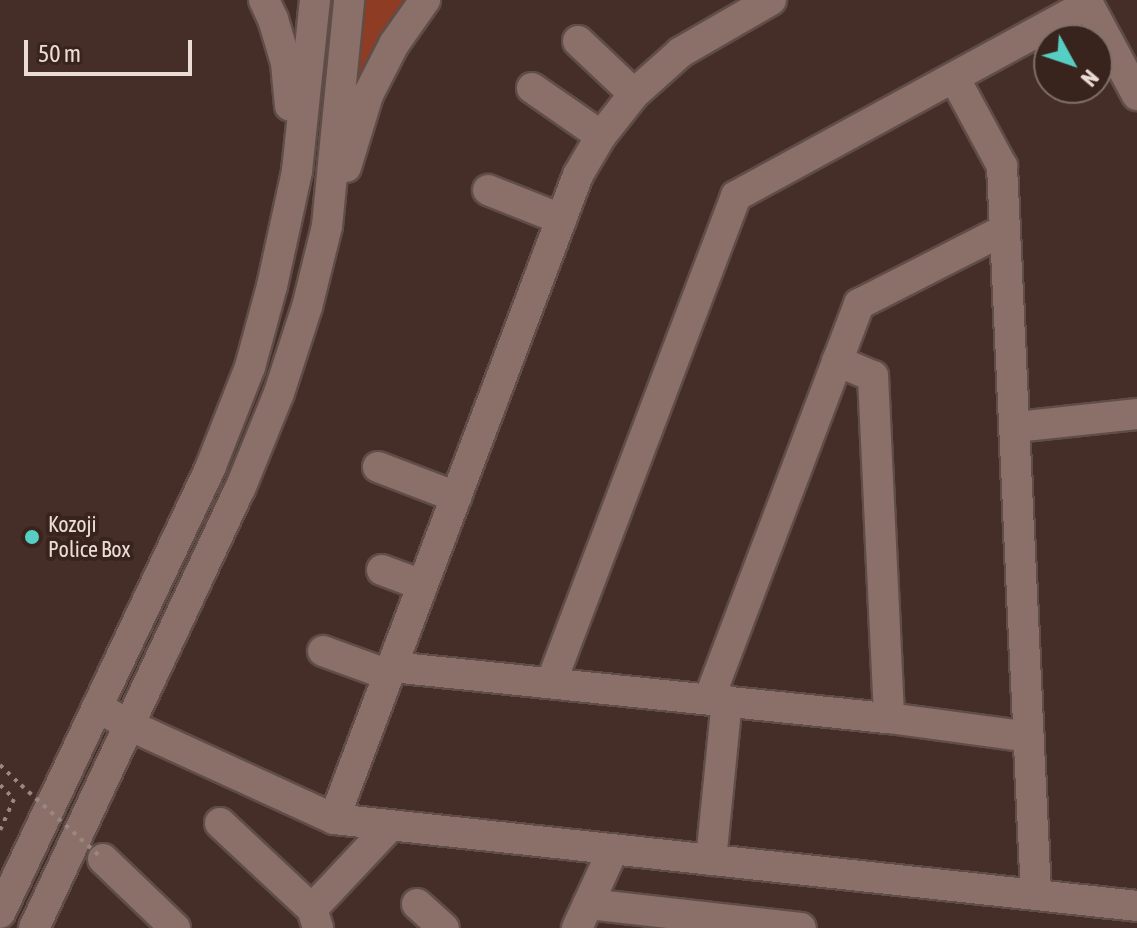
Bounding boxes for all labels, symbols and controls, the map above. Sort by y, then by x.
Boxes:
scale bar [28,24,196,74]
north arrow [1033,24,1113,104]
text: 50 m [38,40,81,67]
text: N [1076,65,1104,91]
place label: Kozoji Police Box [48,511,130,562]
marker: Kozoji Police Box [23,528,41,546]

